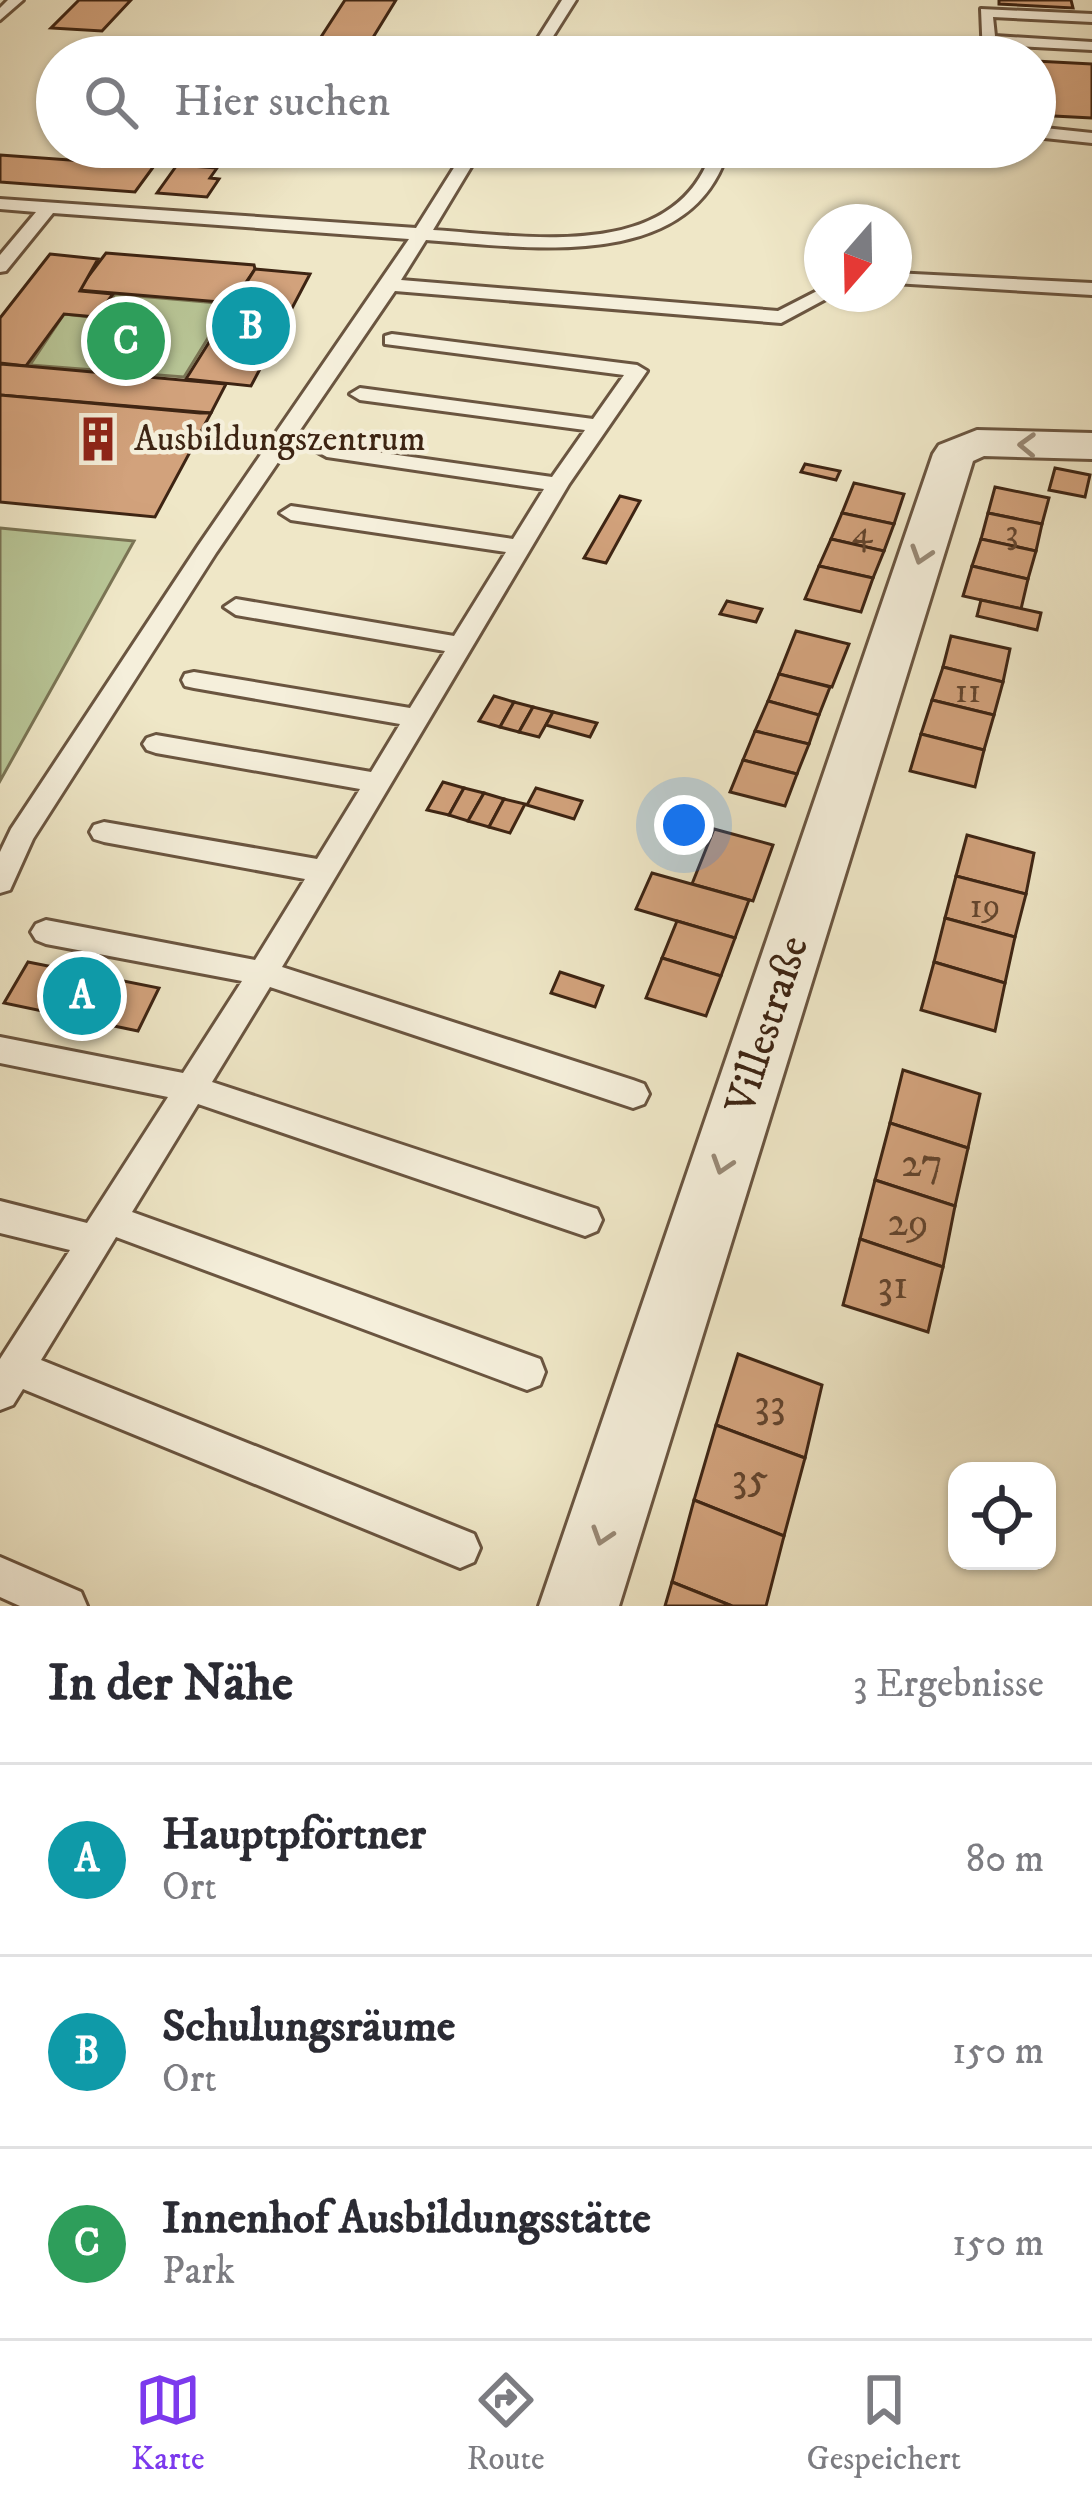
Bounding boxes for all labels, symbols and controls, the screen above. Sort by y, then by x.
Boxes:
search box [36,36,1056,168]
icon: search [78,69,144,135]
text: Hier suchen [174,74,390,130]
north arrow [804,204,912,312]
pin: B [212,281,290,371]
pin: C [87,296,165,386]
building icon: Ausbildungszentrum [73,414,123,464]
place label: Ausbildungszentrum [134,417,425,462]
one-way arrow [1017,432,1036,458]
house number: 4 [852,510,874,555]
house number: 3 [1005,510,1019,555]
one-way arrow [910,544,935,565]
house number: 11 [955,669,981,714]
your location [654,795,714,855]
house number: 19 [969,884,1001,929]
street label: Villestraße [715,930,821,1121]
pin: A [43,951,121,1041]
house number: 27 [901,1138,943,1190]
one-way arrow [712,1154,737,1175]
house number: 29 [887,1197,929,1249]
house number: 31 [877,1260,909,1312]
house number: 33 [754,1379,786,1431]
house number: 35 [732,1453,768,1505]
map controls [948,1462,1056,1570]
button: locate [948,1462,1056,1570]
one-way arrow [591,1525,616,1546]
text: In der Nähe [48,1652,293,1716]
text: 3 Ergebnisse [853,1660,1044,1709]
text: Hauptpförtner [162,1807,426,1863]
text: A [75,1835,99,1884]
text: 80 m [966,1835,1044,1884]
text: Ort [162,1863,217,1912]
text: Schulungsräume [162,1999,455,2055]
text: B [75,2027,99,2076]
text: 150 m [952,2027,1044,2076]
text: Ort [162,2055,217,2104]
text: Innenhof Ausbildungsstätte [162,2191,651,2247]
text: C [74,2219,100,2268]
text: 150 m [952,2219,1044,2268]
text: Park [162,2247,235,2296]
tab: Karte [131,2367,205,2480]
tab: Route [467,2367,545,2480]
tab: Gespeichert [807,2367,961,2480]

